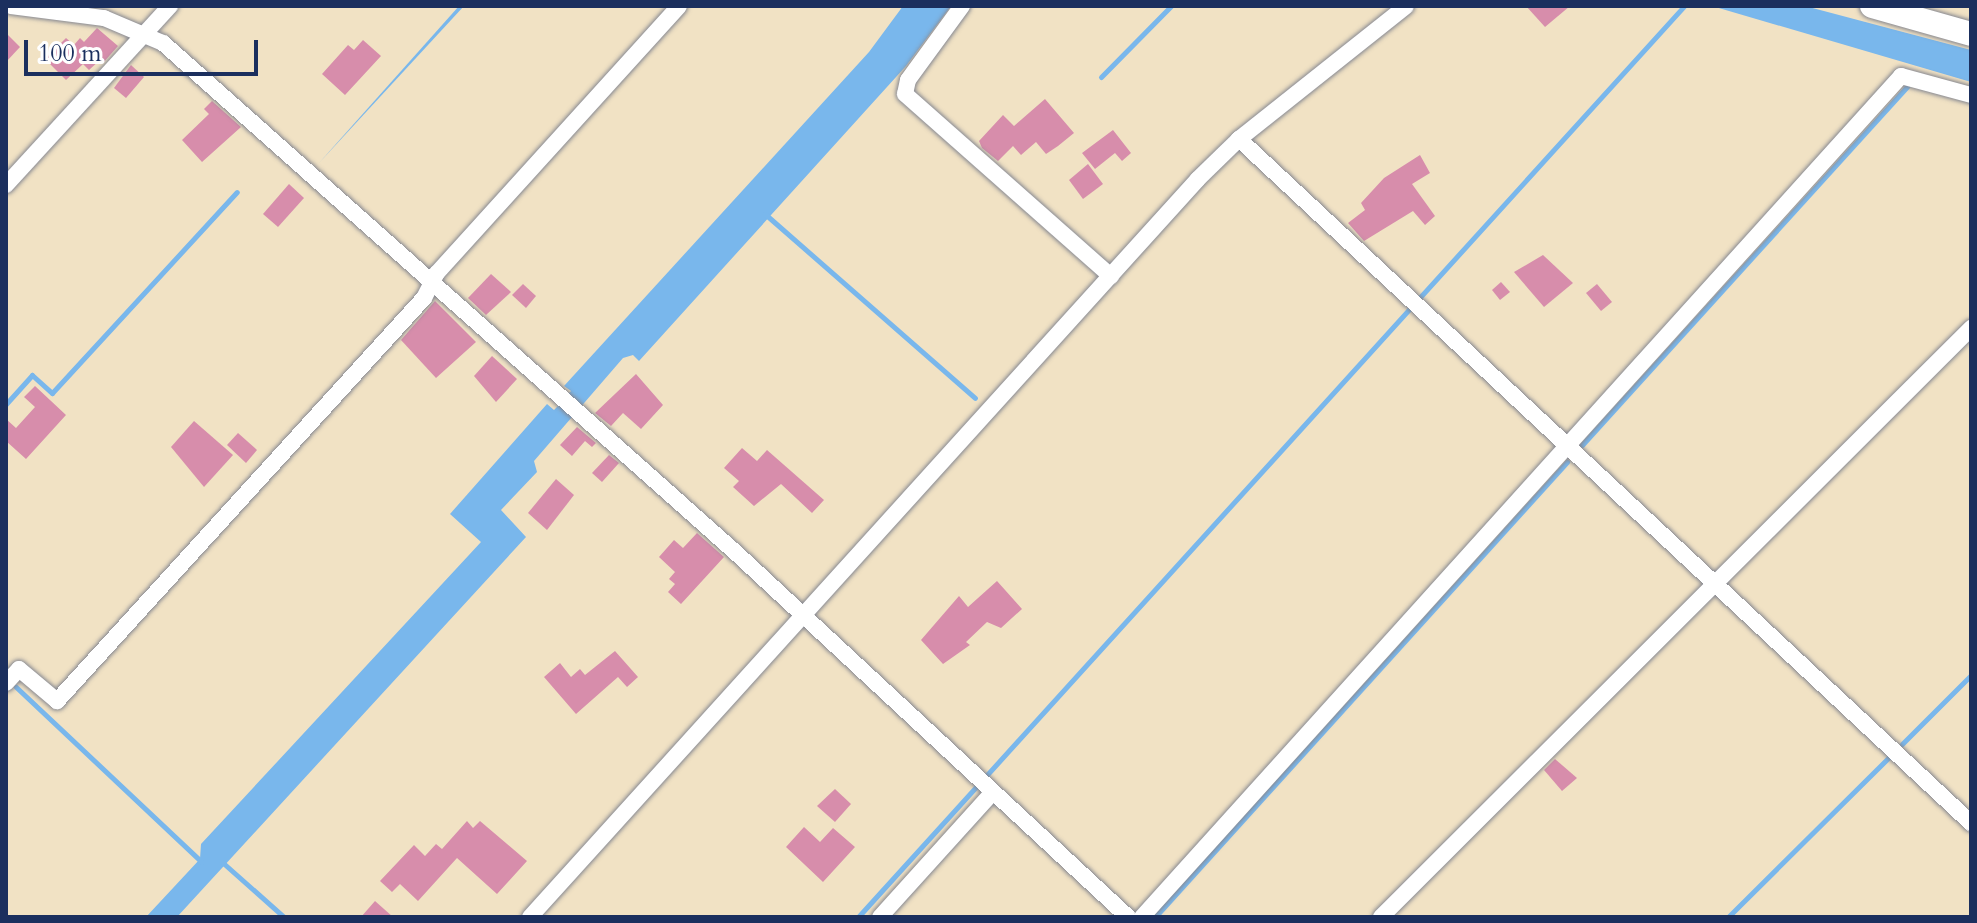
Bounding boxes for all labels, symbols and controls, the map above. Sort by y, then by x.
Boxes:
scale bar [28,24,262,74]
text: 100 m [38,37,102,70]

